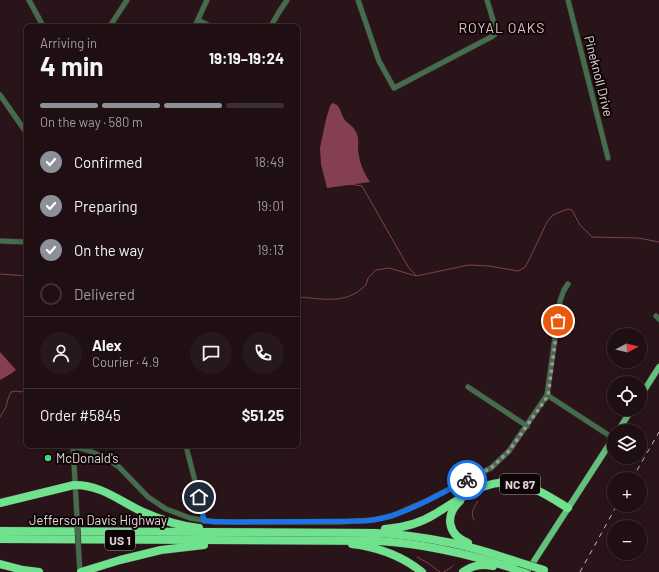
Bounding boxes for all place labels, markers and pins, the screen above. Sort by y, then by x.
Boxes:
pin [541,304,575,338]
place label: McDonald's [56,450,119,466]
marker: McDonald's [43,453,53,463]
pin [182,480,216,514]

